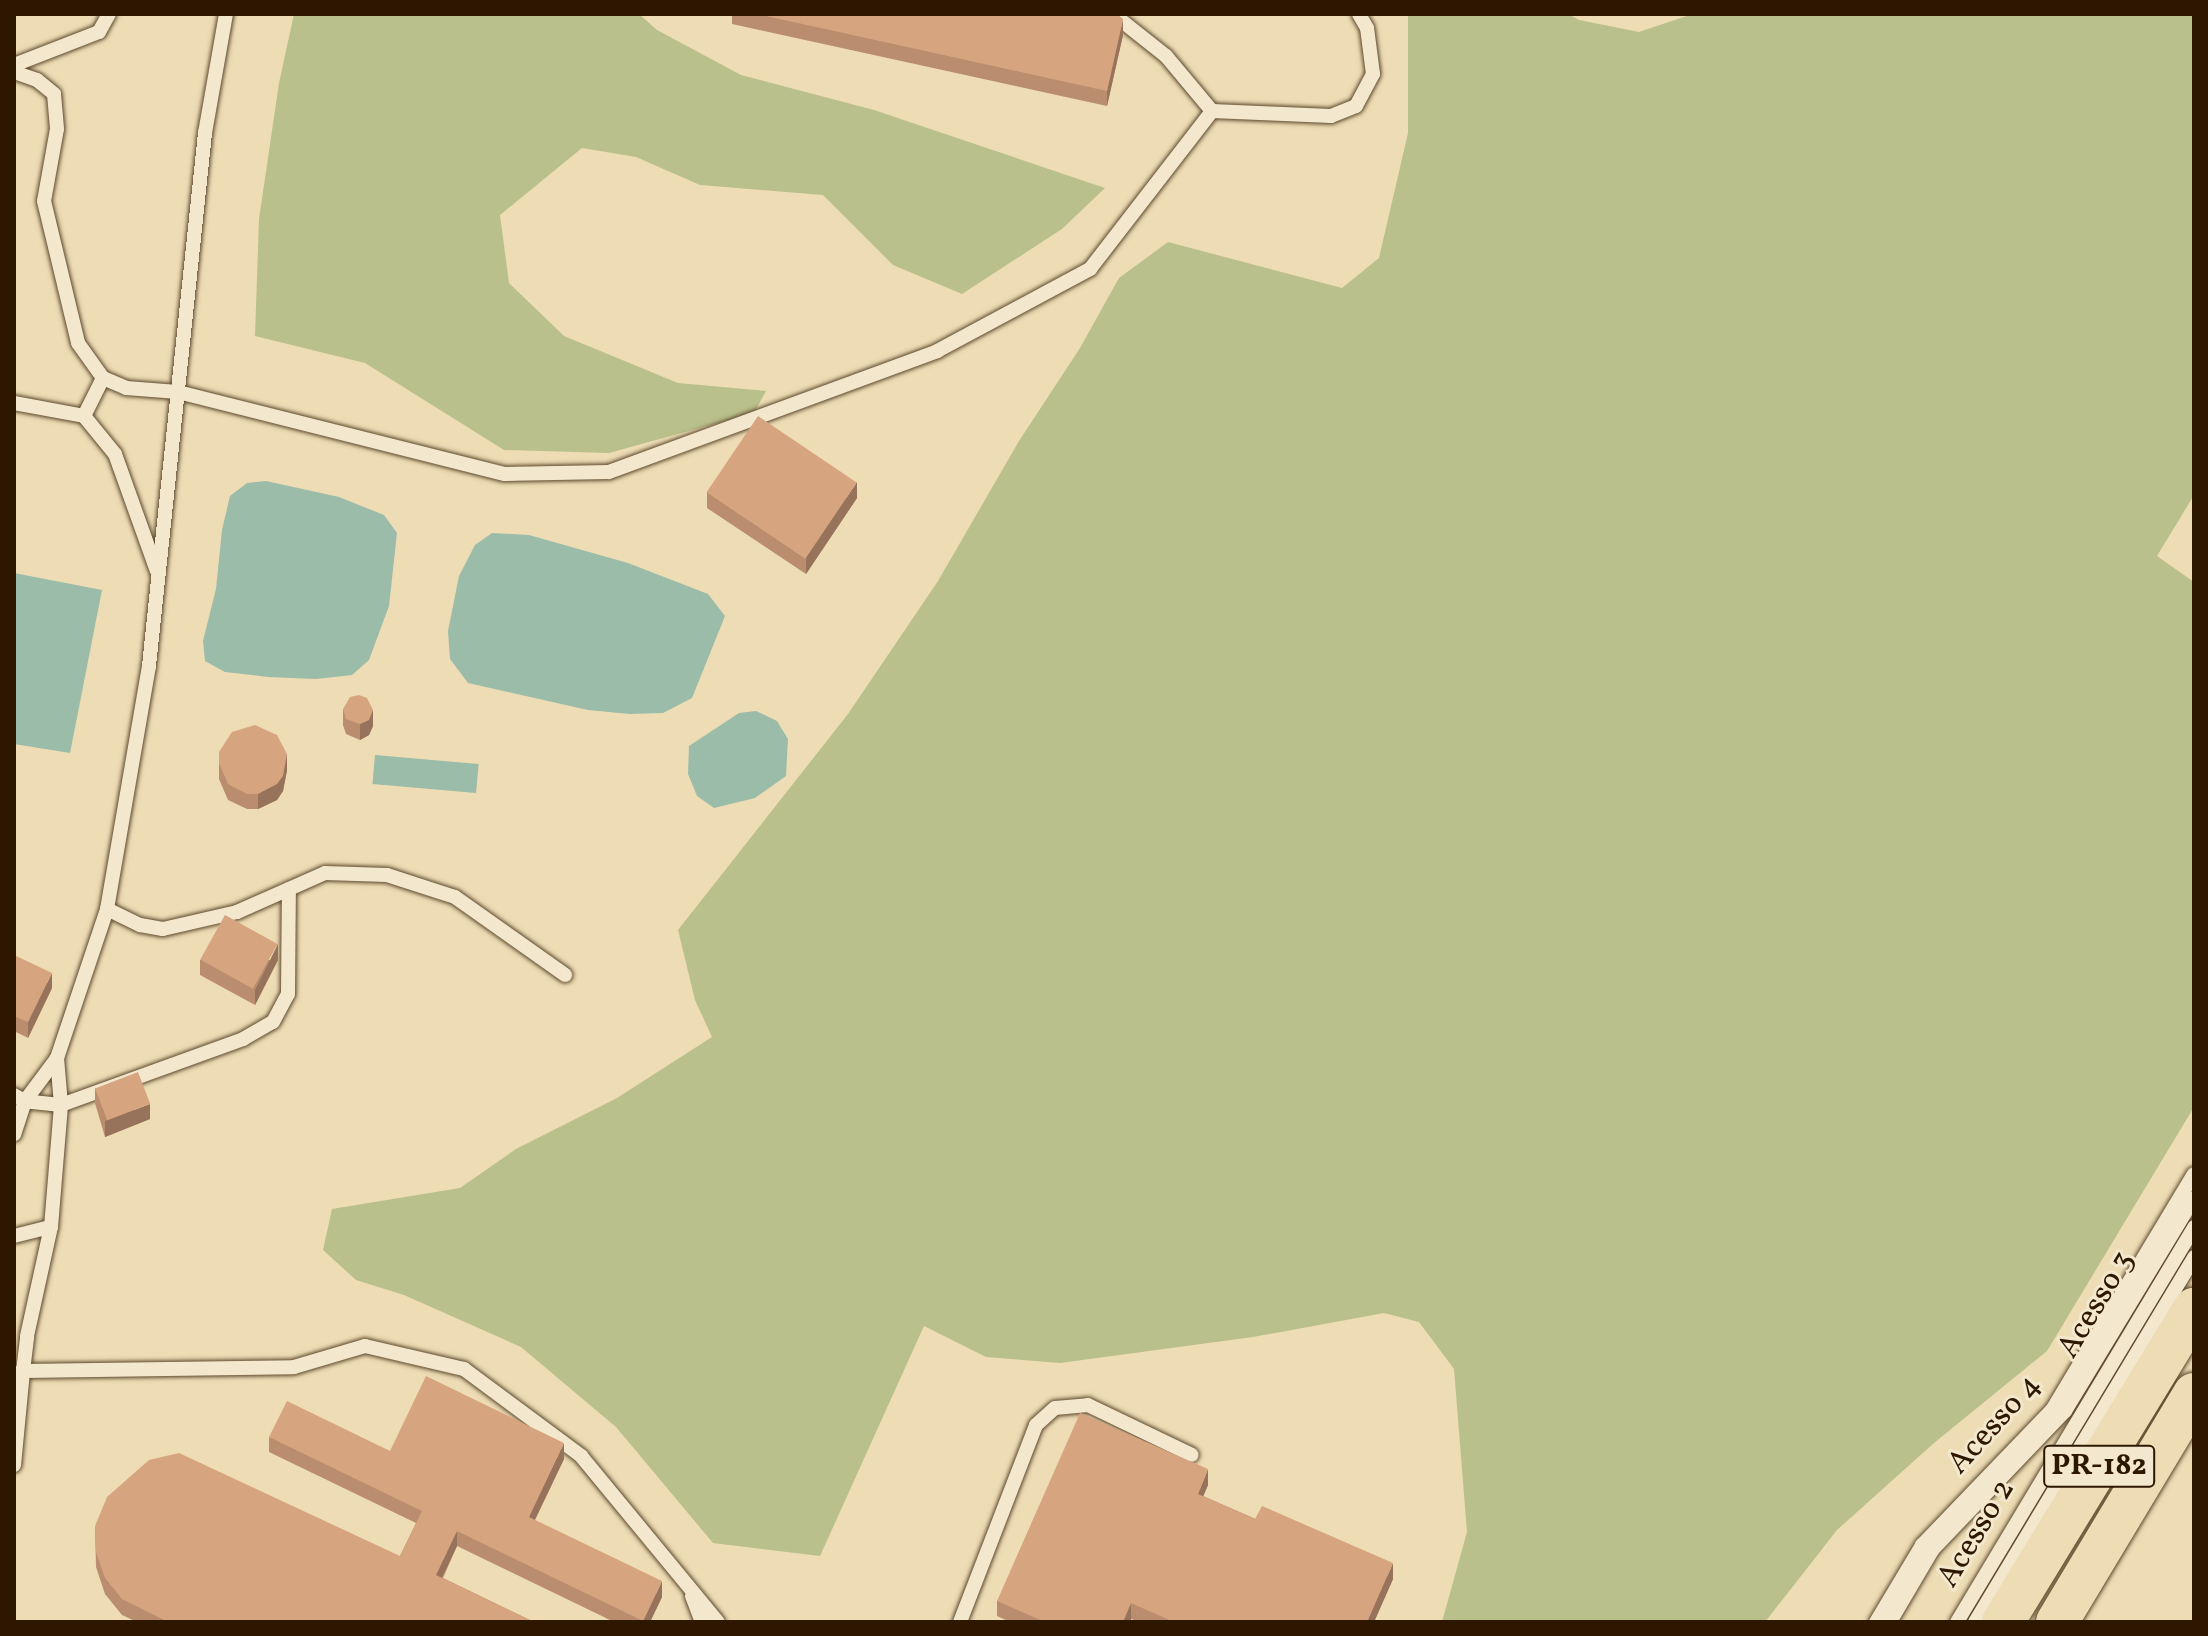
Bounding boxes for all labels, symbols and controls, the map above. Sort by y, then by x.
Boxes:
street label: Acesso 3 [2050,1244,2144,1366]
street label: Acesso 4 [1940,1367,2050,1483]
road number: PR-182 [2043,1440,2155,1492]
street label: Acesso 2 [1930,1473,2024,1595]

